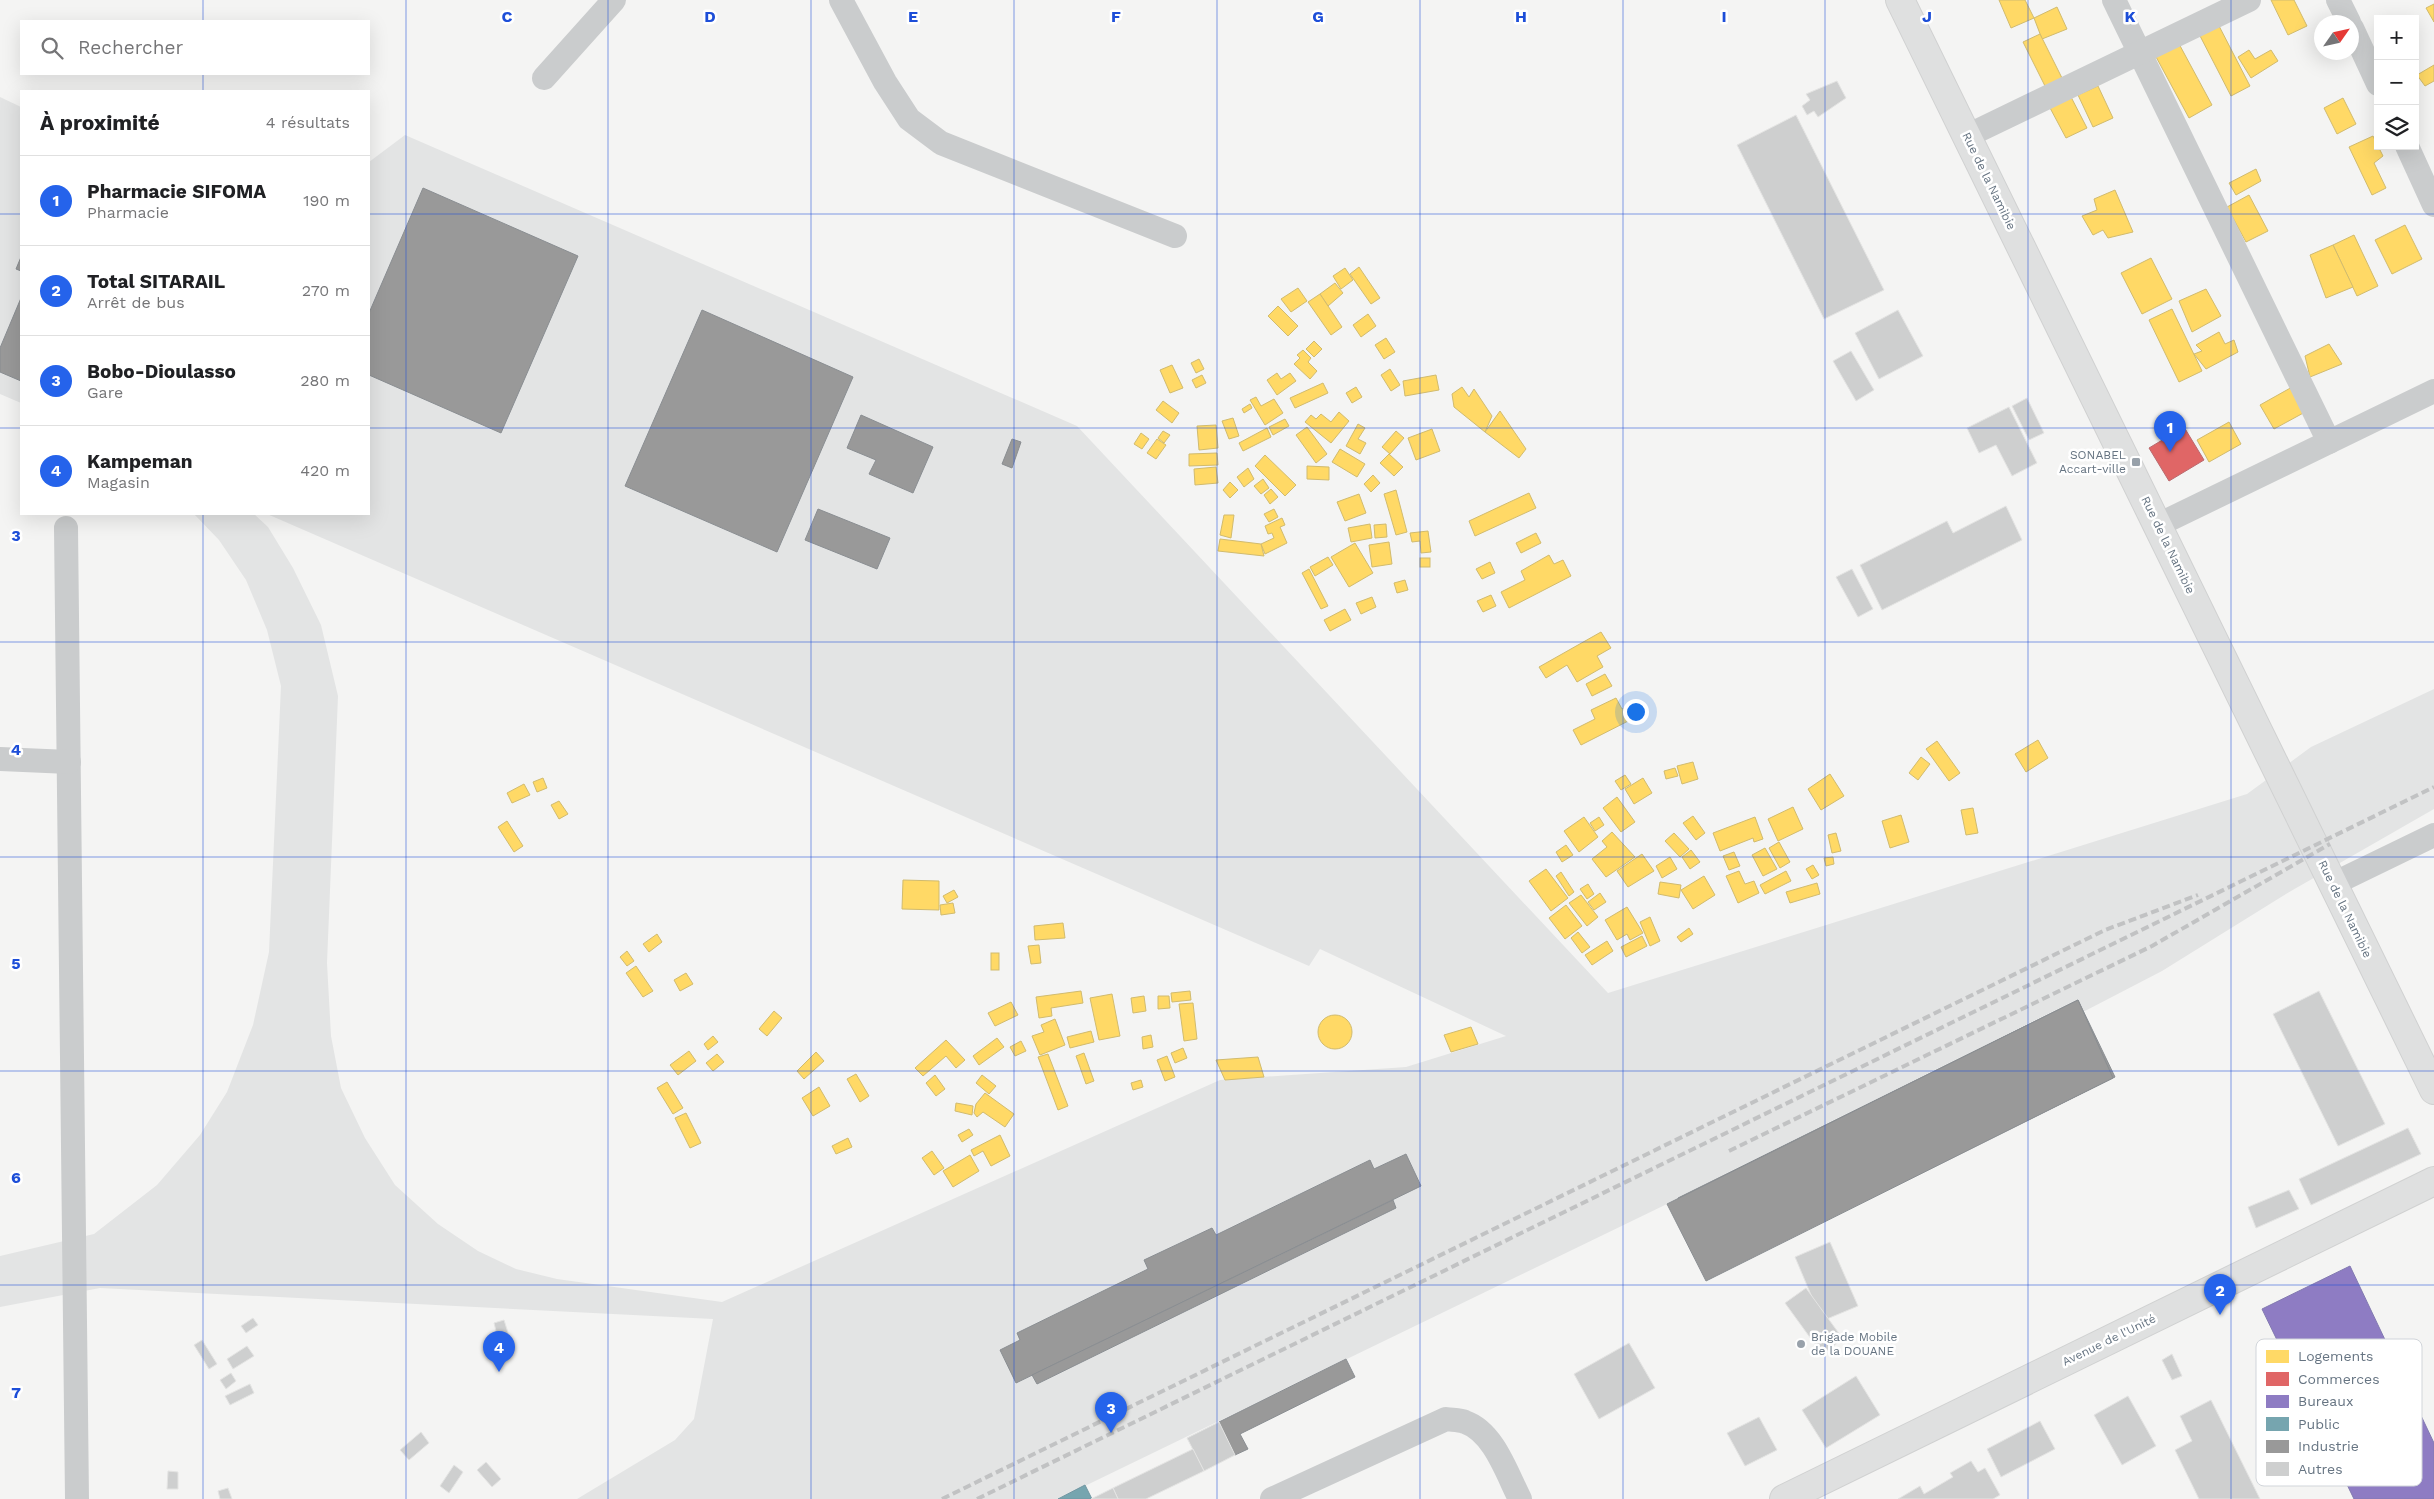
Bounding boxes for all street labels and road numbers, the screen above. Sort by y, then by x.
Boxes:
street label: Rue de la Namibie [1959,130,2019,232]
street label: Rue de la Namibie [2138,494,2198,596]
street label: Rue de la Namibie [2315,858,2375,960]
street label: Avenue de l'Unité [2060,1311,2158,1369]

